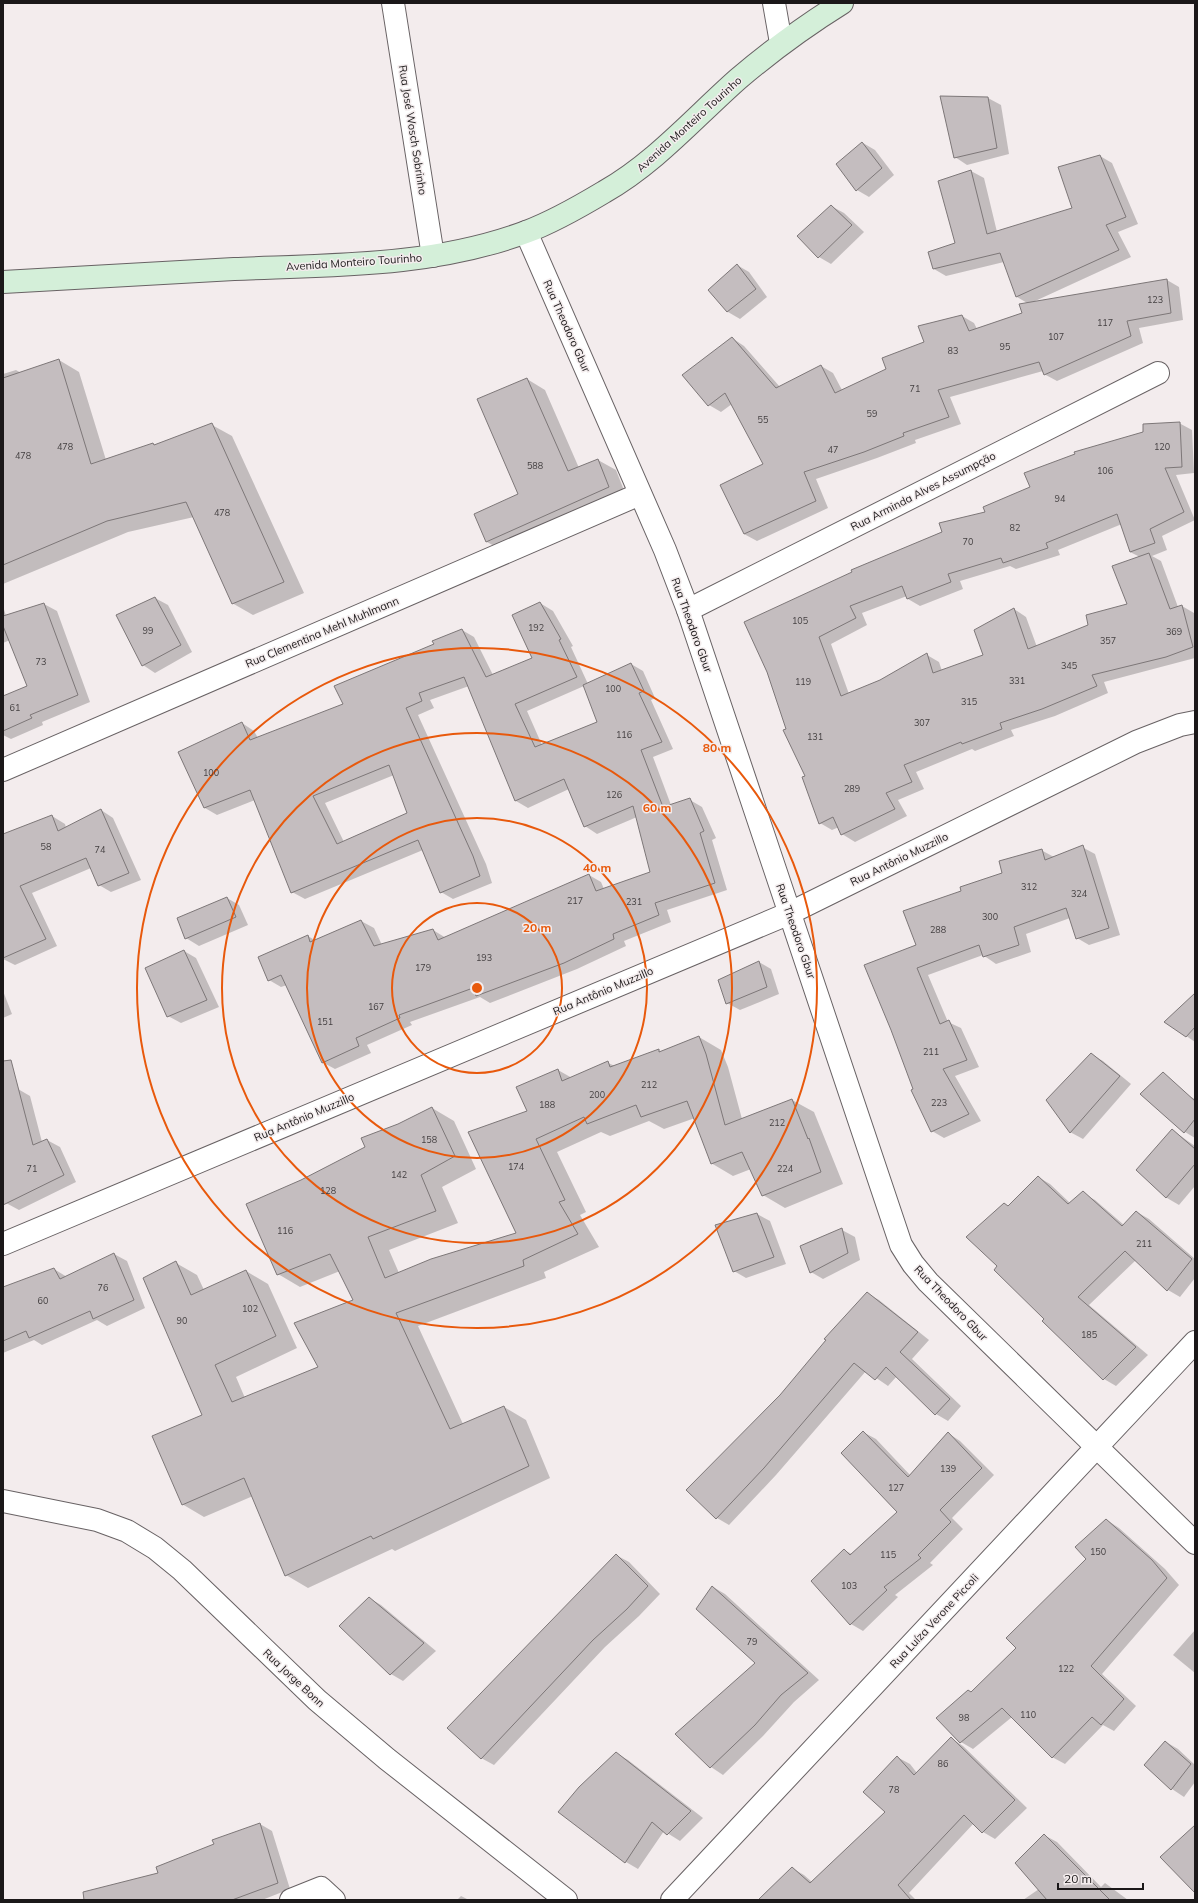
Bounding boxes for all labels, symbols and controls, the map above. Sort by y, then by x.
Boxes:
street label: Rua José Wosch Sobrinho [396,64,430,196]
street label: Avenida Monteiro Tourinho [634,73,744,175]
street label: Avenida Monteiro Tourinho [285,250,423,274]
street label: Rua Theodoro Gbur [540,278,594,374]
house number: 123 [1147,294,1163,305]
house number: 117 [1097,317,1113,328]
house number: 107 [1048,331,1064,342]
house number: 95 [1000,341,1011,352]
house number: 83 [948,345,958,356]
house number: 71 [910,383,920,394]
house number: 59 [867,408,877,419]
house number: 55 [758,414,769,425]
house number: 478 [57,441,73,452]
house number: 120 [1154,441,1170,452]
house number: 47 [828,444,838,455]
street label: Rua Arminda Alves Assumpção [848,448,998,534]
house number: 478 [15,450,31,461]
house number: 588 [527,460,543,471]
house number: 106 [1097,465,1113,476]
house number: 94 [1055,493,1066,504]
house number: 478 [214,507,230,518]
house number: 82 [1010,522,1020,533]
house number: 70 [963,536,973,547]
street label: Rua Theodoro Gbur [668,576,716,674]
street label: Rua Clementina Mehl Muhlmann [243,593,401,671]
house number: 105 [792,615,809,626]
house number: 192 [528,622,544,633]
house number: 99 [143,625,153,636]
house number: 369 [1166,626,1182,637]
house number: 357 [1100,635,1116,646]
house number: 73 [36,656,46,667]
house number: 345 [1061,660,1078,671]
house number: 331 [1009,675,1025,686]
house number: 119 [795,676,811,687]
house number: 100 [605,683,621,694]
house number: 315 [961,696,978,707]
house number: 61 [10,702,20,713]
house number: 307 [914,717,930,728]
house number: 116 [616,729,632,740]
house number: 131 [807,731,823,742]
text: 80 m [703,740,731,755]
house number: 100 [203,767,219,778]
house number: 289 [844,783,860,794]
house number: 126 [606,789,622,800]
text: 60 m [643,800,671,815]
street label: Rua Antônio Muzzillo [848,829,950,889]
house number: 58 [41,841,51,852]
house number: 74 [95,844,106,855]
text: 40 m [583,860,611,875]
house number: 312 [1021,881,1037,892]
street label: Rua Theodoro Gbur [773,882,819,980]
house number: 324 [1071,888,1088,899]
house number: 217 [567,895,583,906]
house number: 231 [626,896,642,907]
house number: 300 [982,911,998,922]
text: 20 m [523,920,551,935]
house number: 288 [930,924,946,935]
house number: 193 [476,952,492,963]
house number: 179 [415,962,431,973]
street label: Rua Antônio Muzzillo [551,964,655,1018]
centre of rings [470,981,484,995]
house number: 167 [368,1001,384,1012]
house number: 151 [317,1016,333,1027]
house number: 211 [923,1046,939,1057]
house number: 212 [641,1079,657,1090]
house number: 200 [589,1089,605,1100]
street label: Rua Antônio Muzzillo [252,1090,356,1144]
house number: 223 [931,1097,947,1108]
house number: 188 [539,1099,555,1110]
house number: 212 [769,1117,785,1128]
house number: 158 [421,1134,437,1145]
house number: 174 [508,1161,525,1172]
house number: 71 [27,1163,37,1174]
house number: 224 [777,1163,794,1174]
house number: 142 [391,1169,407,1180]
house number: 128 [320,1185,336,1196]
house number: 116 [277,1225,293,1236]
house number: 211 [1136,1238,1152,1249]
street label: Rua Theodoro Gbur [911,1262,991,1344]
house number: 76 [98,1282,108,1293]
house number: 60 [38,1295,48,1306]
house number: 102 [242,1303,258,1314]
house number: 90 [177,1315,187,1326]
house number: 185 [1081,1329,1098,1340]
house number: 139 [940,1463,956,1474]
house number: 127 [888,1482,904,1493]
house number: 150 [1090,1546,1106,1557]
house number: 115 [880,1549,897,1560]
street label: Rua Luíza Verone Piccoli [887,1571,981,1671]
house number: 103 [841,1580,857,1591]
house number: 79 [747,1636,757,1647]
street label: Rua Jorge Bonn [260,1646,328,1710]
house number: 122 [1058,1663,1074,1674]
house number: 110 [1020,1709,1036,1720]
house number: 98 [959,1712,969,1723]
house number: 86 [938,1758,948,1769]
house number: 78 [889,1784,899,1795]
scale bar [1058,1865,1143,1891]
text: 20 m [1064,1871,1092,1886]

